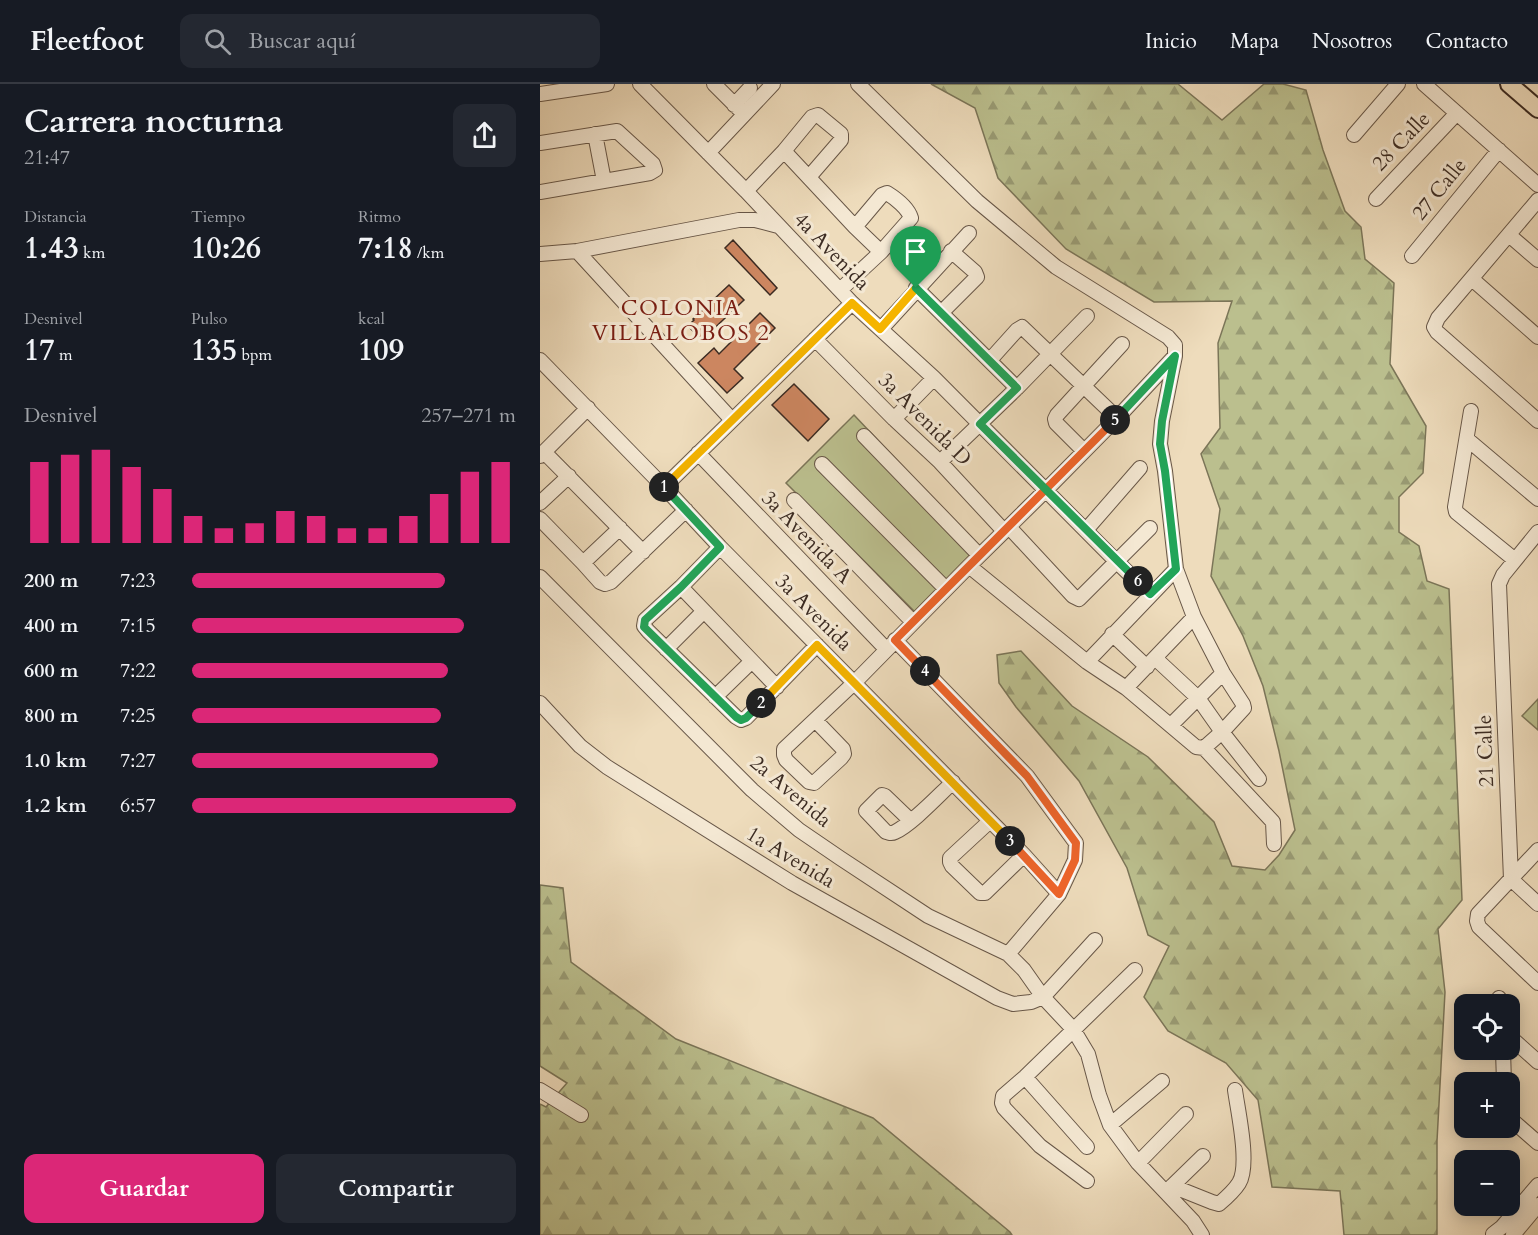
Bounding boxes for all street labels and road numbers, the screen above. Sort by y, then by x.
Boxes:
street label: 28 Calle [1366,105,1437,178]
street label: 27 Calle [1405,152,1473,227]
street label: 4a Avenida [787,206,876,297]
street label: 3a Avenida D [871,366,978,473]
street label: 3a Avenida A [755,484,859,590]
street label: 3a Avenida [769,567,859,657]
street label: 21 Calle [1470,714,1501,788]
street label: 2a Avenida [744,749,838,834]
street label: 1a Avenida [741,820,840,895]

